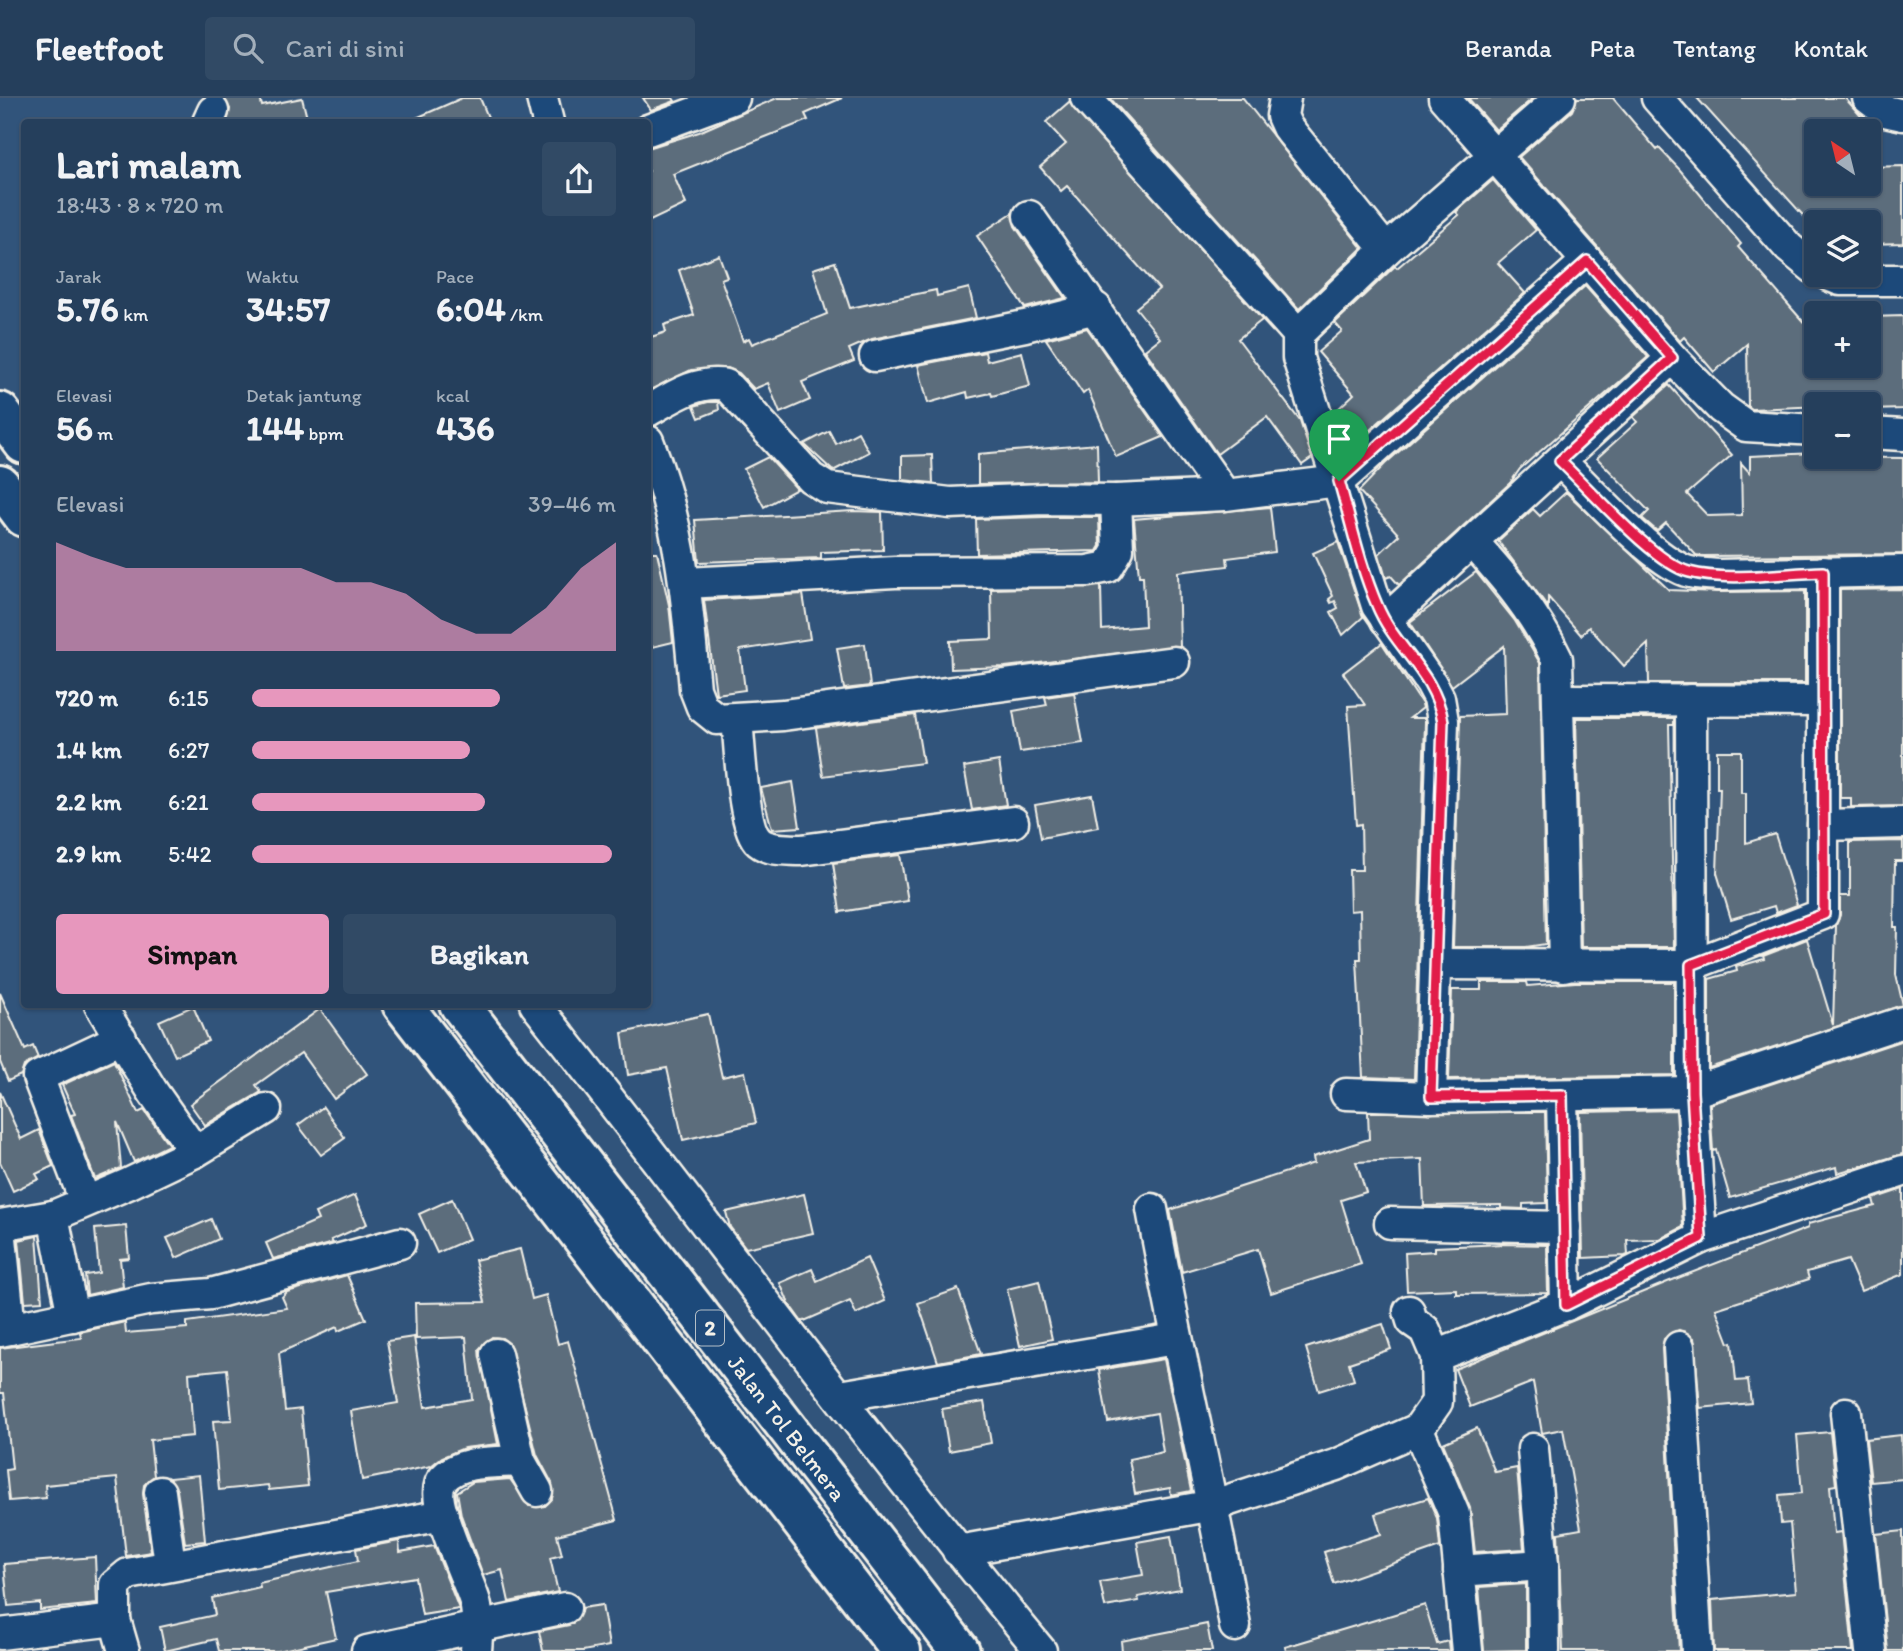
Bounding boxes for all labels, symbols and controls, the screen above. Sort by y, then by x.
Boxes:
search box [205,17,695,80]
text: Fleetfoot [35,29,163,68]
icon: search [229,29,267,67]
text: Cari di sini [285,32,405,64]
text: Beranda [1465,34,1552,63]
text: Peta [1590,34,1635,63]
text: Tentang [1673,34,1756,63]
text: Kontak [1794,34,1868,63]
north arrow [1804,119,1881,196]
map controls [1804,119,1881,469]
text: Lari malam [56,142,241,188]
button: share [542,142,616,216]
text: 18:43 · 8 × 720 m [56,191,224,219]
button: layers [1804,210,1881,287]
text: Jarak [56,265,101,288]
text: Waktu [246,265,299,288]
text: Pace [436,265,474,288]
text: 5.76 [56,288,119,330]
text: 34:57 [246,288,330,330]
text: 6:04 [436,288,506,330]
button: + [1804,301,1881,378]
text: km [119,303,148,326]
text: /km [506,303,543,326]
text: Elevasi [56,384,112,407]
text: Detak jantung [246,384,362,407]
text: kcal [436,384,470,407]
button: − [1804,392,1881,469]
text: 56 [56,407,93,449]
text: 144 [246,407,304,449]
text: 436 [436,407,495,449]
pin [1309,409,1369,481]
icon: arrive [1320,420,1358,458]
text: m [93,422,113,445]
text: bpm [304,422,344,445]
text: Elevasi [56,490,124,518]
text: 39–46 m [528,490,616,518]
text: 720 m [56,684,118,712]
text: 6:15 [168,684,209,712]
text: 1.4 km [56,736,122,764]
text: 6:27 [168,736,209,764]
text: 2.2 km [56,788,121,816]
text: 6:21 [168,788,209,816]
text: 2.9 km [56,840,121,868]
text: 5:42 [168,840,212,868]
button: Simpan [56,914,329,994]
button: Bagikan [343,914,616,994]
road number: 2 [696,1310,724,1346]
street label: Jalan Tol Belmera [722,1349,853,1507]

